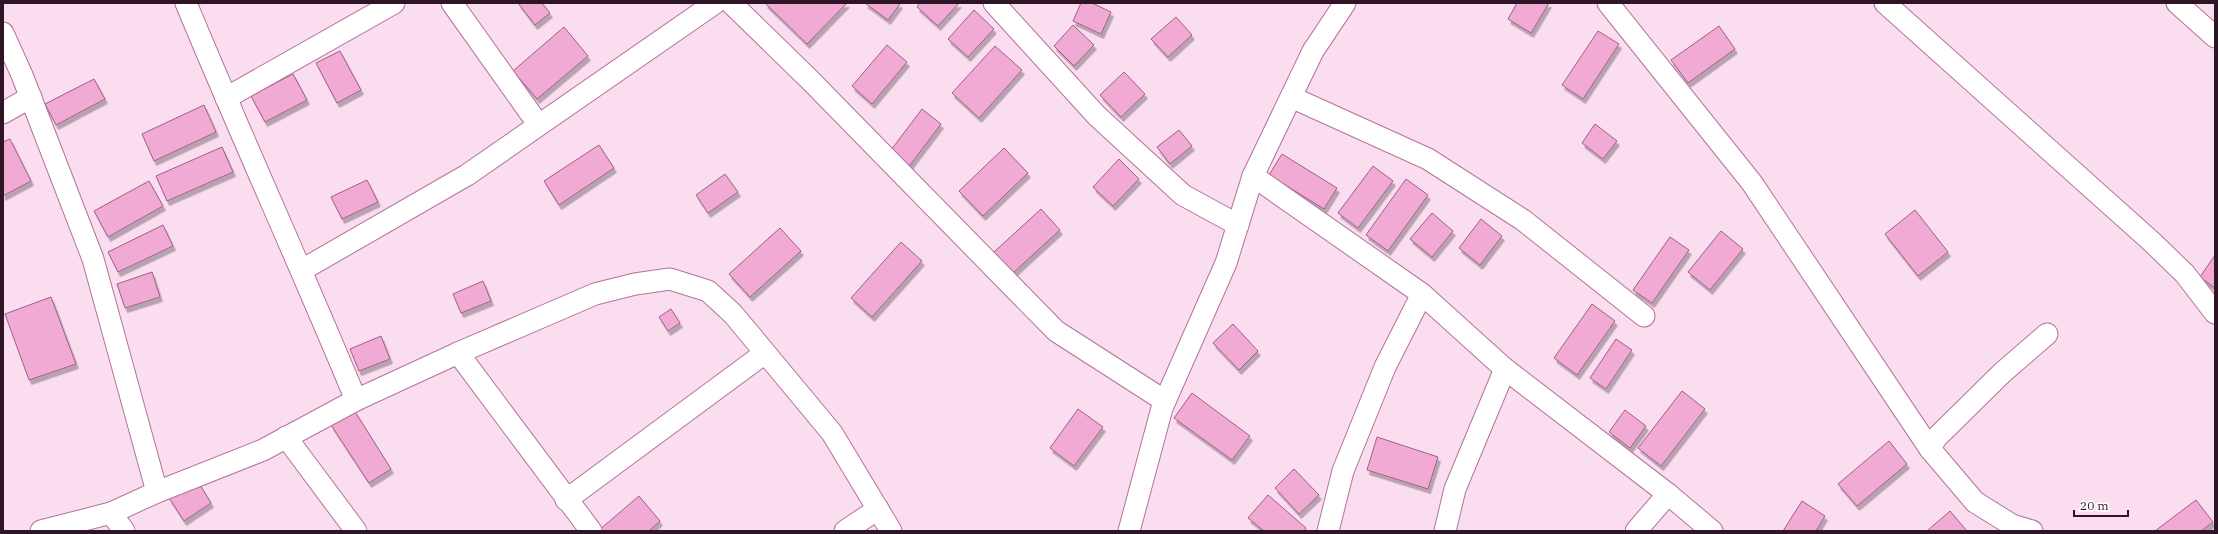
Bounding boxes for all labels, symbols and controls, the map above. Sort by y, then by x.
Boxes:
scale bar [2074,492,2128,518]
text: 20 m [2080,498,2109,513]

